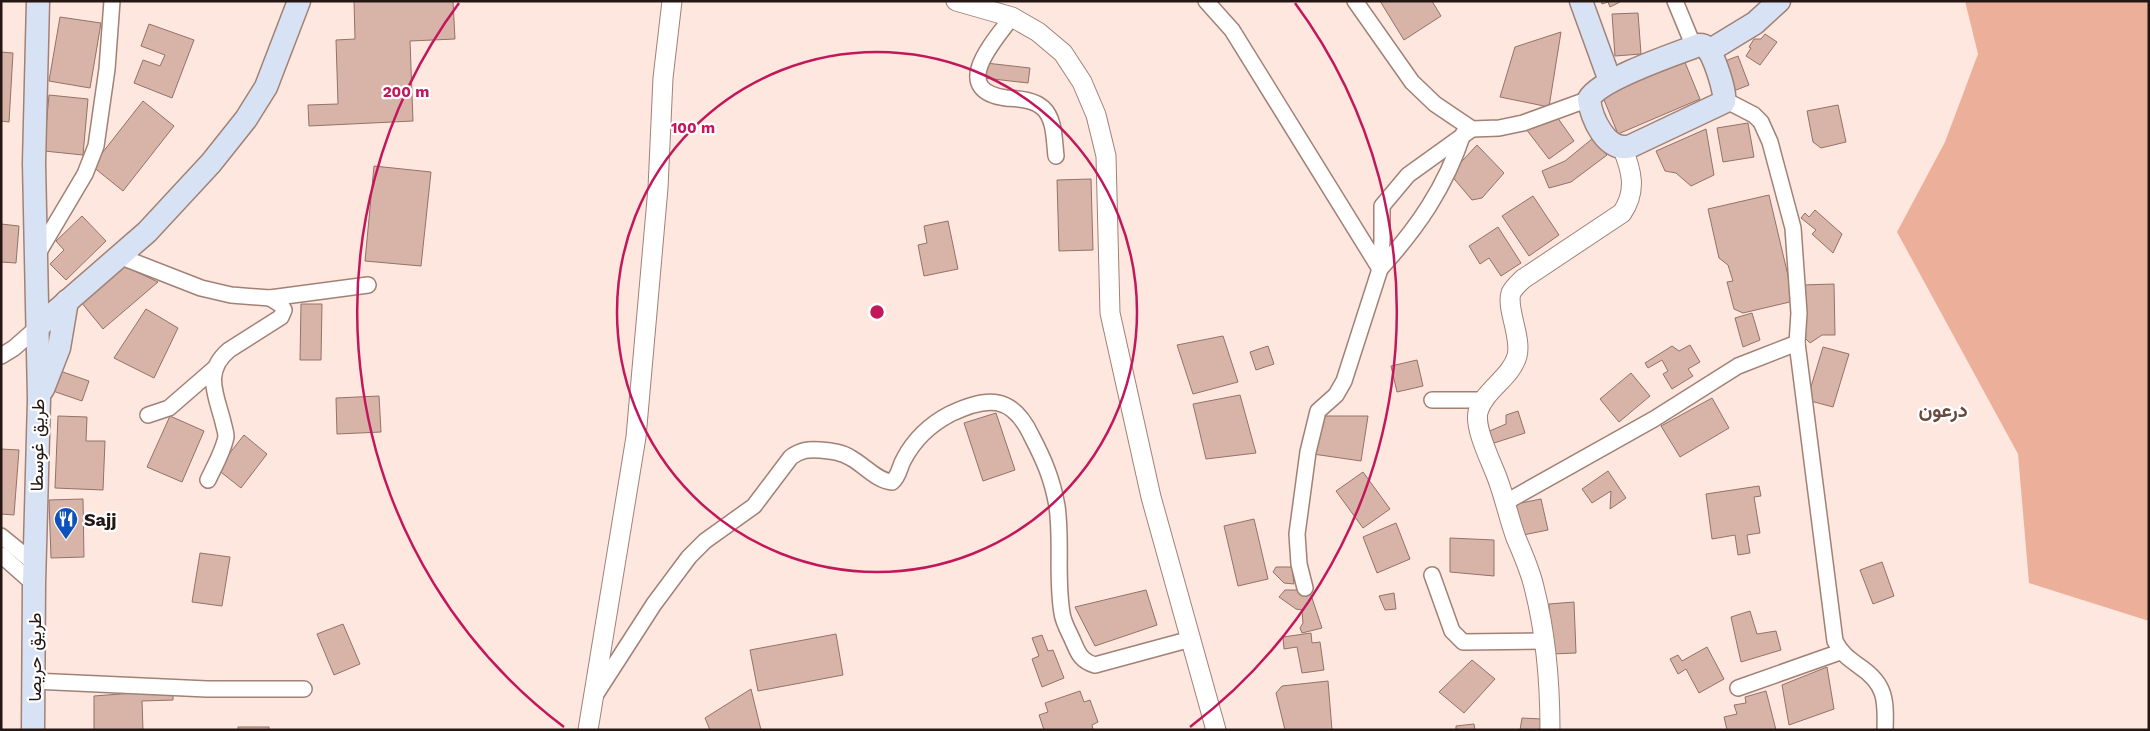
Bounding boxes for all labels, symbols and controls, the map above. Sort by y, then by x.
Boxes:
text: 200 m [383,83,429,101]
text: 100 m [671,119,715,137]
centre of rings [868,303,886,321]
street label: طريق غوسطا [26,398,49,492]
district label: درعون [1918,398,1968,423]
restaurant icon: Sajj [53,506,79,540]
place label: Sajj [84,509,116,530]
street label: طريق حريصا [24,612,46,702]

